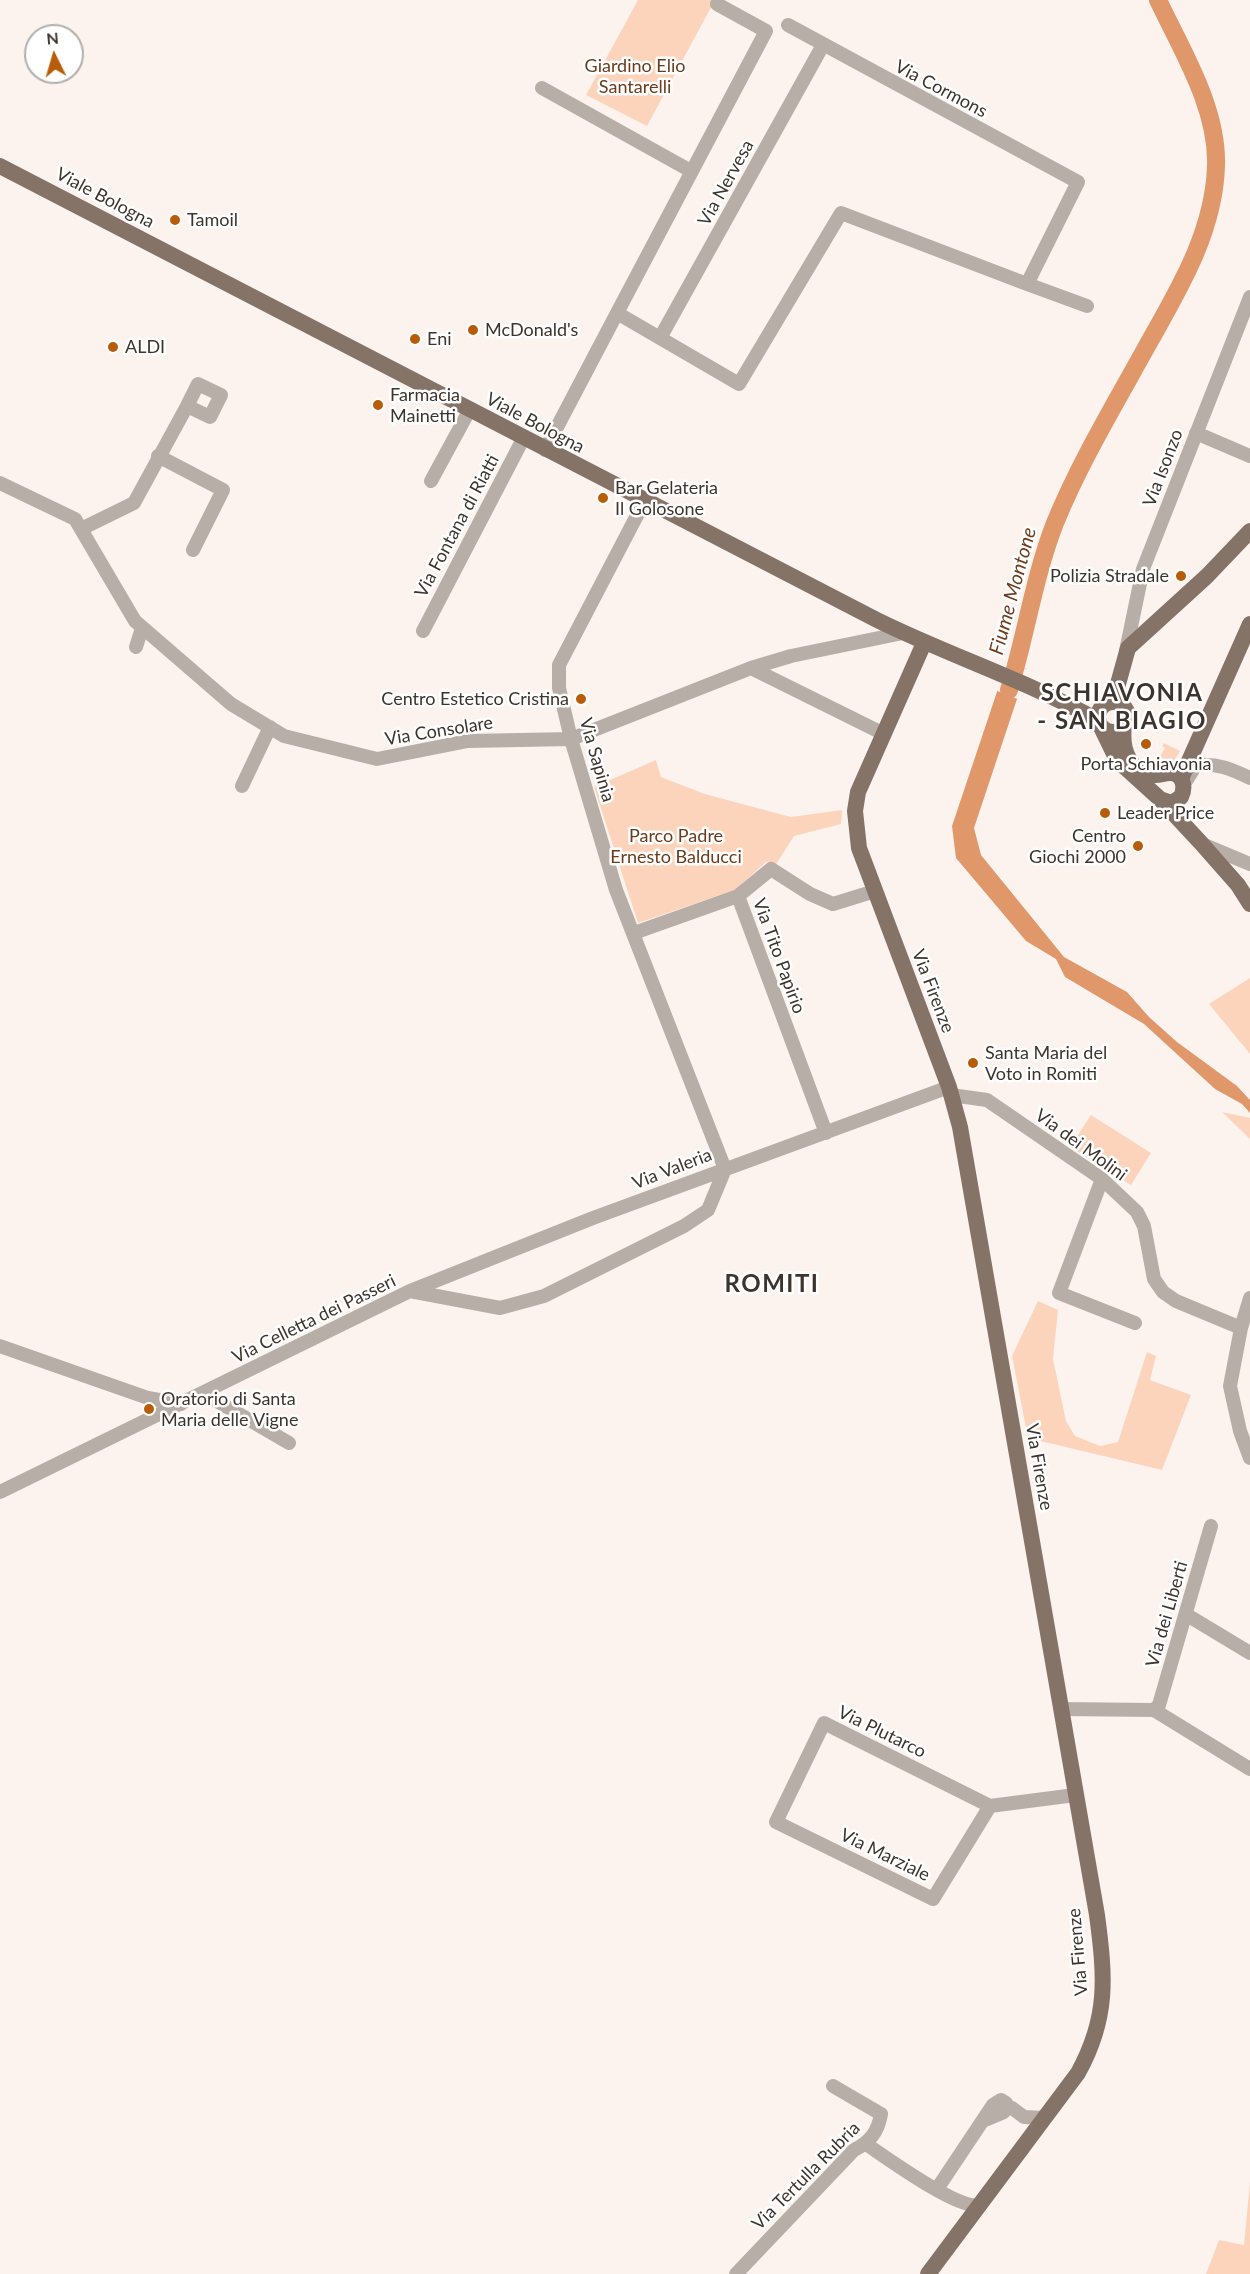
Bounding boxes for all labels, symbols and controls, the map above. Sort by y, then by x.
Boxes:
north arrow [24,24,84,84]
text: N [46,28,60,48]
park label: Giardino Elio Santarelli [585,55,685,98]
street label: Via Cormons [891,56,991,122]
street label: Via Nervesa [694,136,758,230]
street label: Viale Bologna [52,163,158,233]
place label: Tamoil [187,209,238,231]
marker: Tamoil [168,213,182,227]
place label: McDonald's [485,319,578,341]
marker: McDonald's [466,323,480,337]
place label: Eni [427,328,452,350]
marker: Eni [408,332,422,346]
place label: ALDI [125,336,165,358]
marker: ALDI [106,340,120,354]
place label: Farmacia Mainetti [390,384,460,426]
street label: Viale Bologna [482,388,588,458]
marker: Farmacia Mainetti [371,398,385,412]
street label: Via Isonzo [1138,426,1188,510]
street label: Via Fontana di Riatti [410,451,504,601]
place label: Bar Gelateria Il Golosone [615,477,718,520]
marker: Bar Gelateria Il Golosone [596,491,610,505]
water label: Fiume Montone [984,525,1042,657]
place label: Polizia Stradale [1050,565,1169,587]
marker: Polizia Stradale [1174,569,1188,583]
district label: SCHIAVONIA - SAN BIAGIO [1037,679,1207,735]
place label: Centro Estetico Cristina [381,688,569,710]
marker: Centro Estetico Cristina [574,692,588,706]
street label: Via Consolare [383,712,495,750]
street label: Via Sapinia [575,716,619,804]
marker: Porta Schiavonia [1139,737,1153,751]
place label: Porta Schiavonia [1080,753,1212,775]
place label: Leader Price [1117,802,1214,824]
marker: Leader Price [1098,806,1112,820]
park label: Parco Padre Ernesto Balducci [610,825,742,868]
place label: Centro Giochi 2000 [1029,825,1126,868]
marker: Centro Giochi 2000 [1131,839,1145,853]
street label: Via Tito Papirio [748,895,810,1017]
street label: Via Firenze [907,946,959,1036]
place label: Santa Maria del Voto in Romiti [985,1042,1107,1084]
marker: Santa Maria del Voto in Romiti [966,1056,980,1070]
street label: Via dei Molini [1031,1104,1131,1186]
street label: Via Valeria [629,1144,715,1194]
street label: Via Celletta dei Passeri [229,1270,399,1368]
district label: ROMITI [725,1270,819,1298]
place label: Oratorio di Santa Maria delle Vigne [161,1388,298,1430]
marker: Oratorio di Santa Maria delle Vigne [142,1402,156,1416]
street label: Via Firenze [1021,1422,1057,1512]
street label: Via dei Liberti [1142,1558,1192,1670]
street label: Via Plutarco [834,1701,930,1763]
street label: Via Marziale [837,1824,933,1886]
street label: Via Firenze [1063,1907,1093,1997]
street label: Via Tertulla Rubria [747,2117,865,2235]

